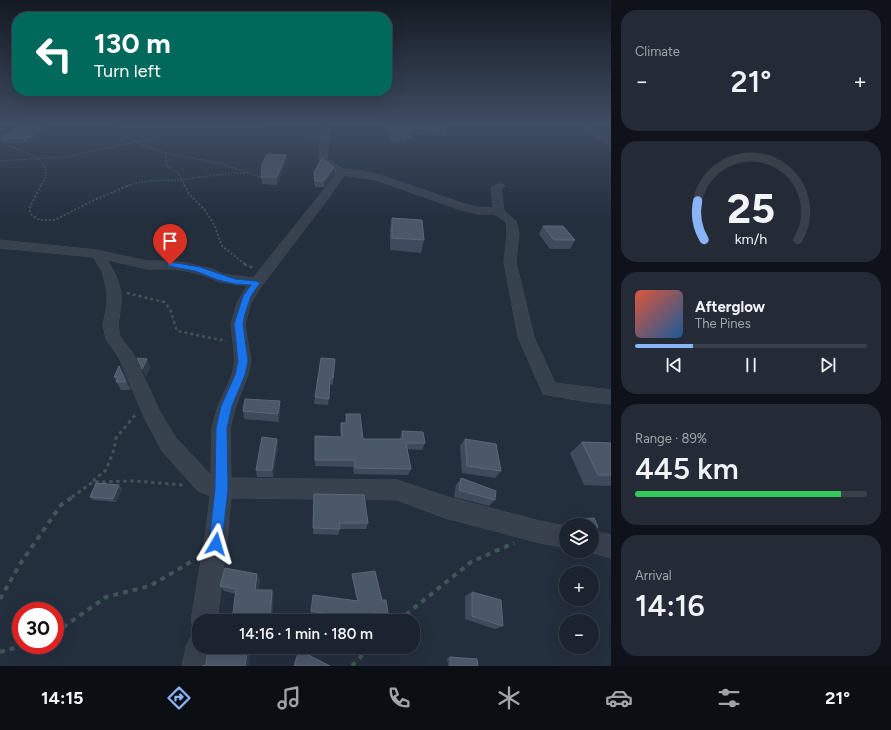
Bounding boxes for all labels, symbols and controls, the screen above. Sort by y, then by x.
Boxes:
text: 130 m [94,26,171,60]
icon: left [28,28,80,80]
text: Climate [635,44,680,59]
text: Turn left [94,60,161,82]
text: 21° [731,63,771,100]
text: − [635,68,649,95]
text: + [853,68,867,95]
text: 25 [727,183,775,233]
pin [153,224,187,265]
text: km/h [735,229,767,247]
icon: arrive [159,230,181,252]
text: Afterglow [695,298,765,316]
text: The Pines [695,316,751,331]
icon: previous [663,354,685,376]
icon: pause [740,354,762,376]
icon: next [817,354,839,376]
text: Range · 89% [635,431,707,446]
text: 445 km [635,450,739,487]
map controls [559,518,599,654]
button: layers [559,518,599,558]
position arrow [195,523,237,565]
button: + [559,566,599,606]
text: Arrival [635,568,672,583]
text: 14:16 [635,587,705,624]
speed limit sign: 30 [12,602,64,654]
button: − [559,614,599,654]
text: 14:16 · 1 min · 180 m [239,625,373,643]
icon: directions [165,684,193,712]
icon: music [275,684,303,712]
icon: phone [385,684,413,712]
icon: climate [495,684,523,712]
icon: car [605,684,633,712]
icon: filters [715,684,743,712]
text: 14:15 [41,687,83,709]
text: 21° [825,687,850,709]

